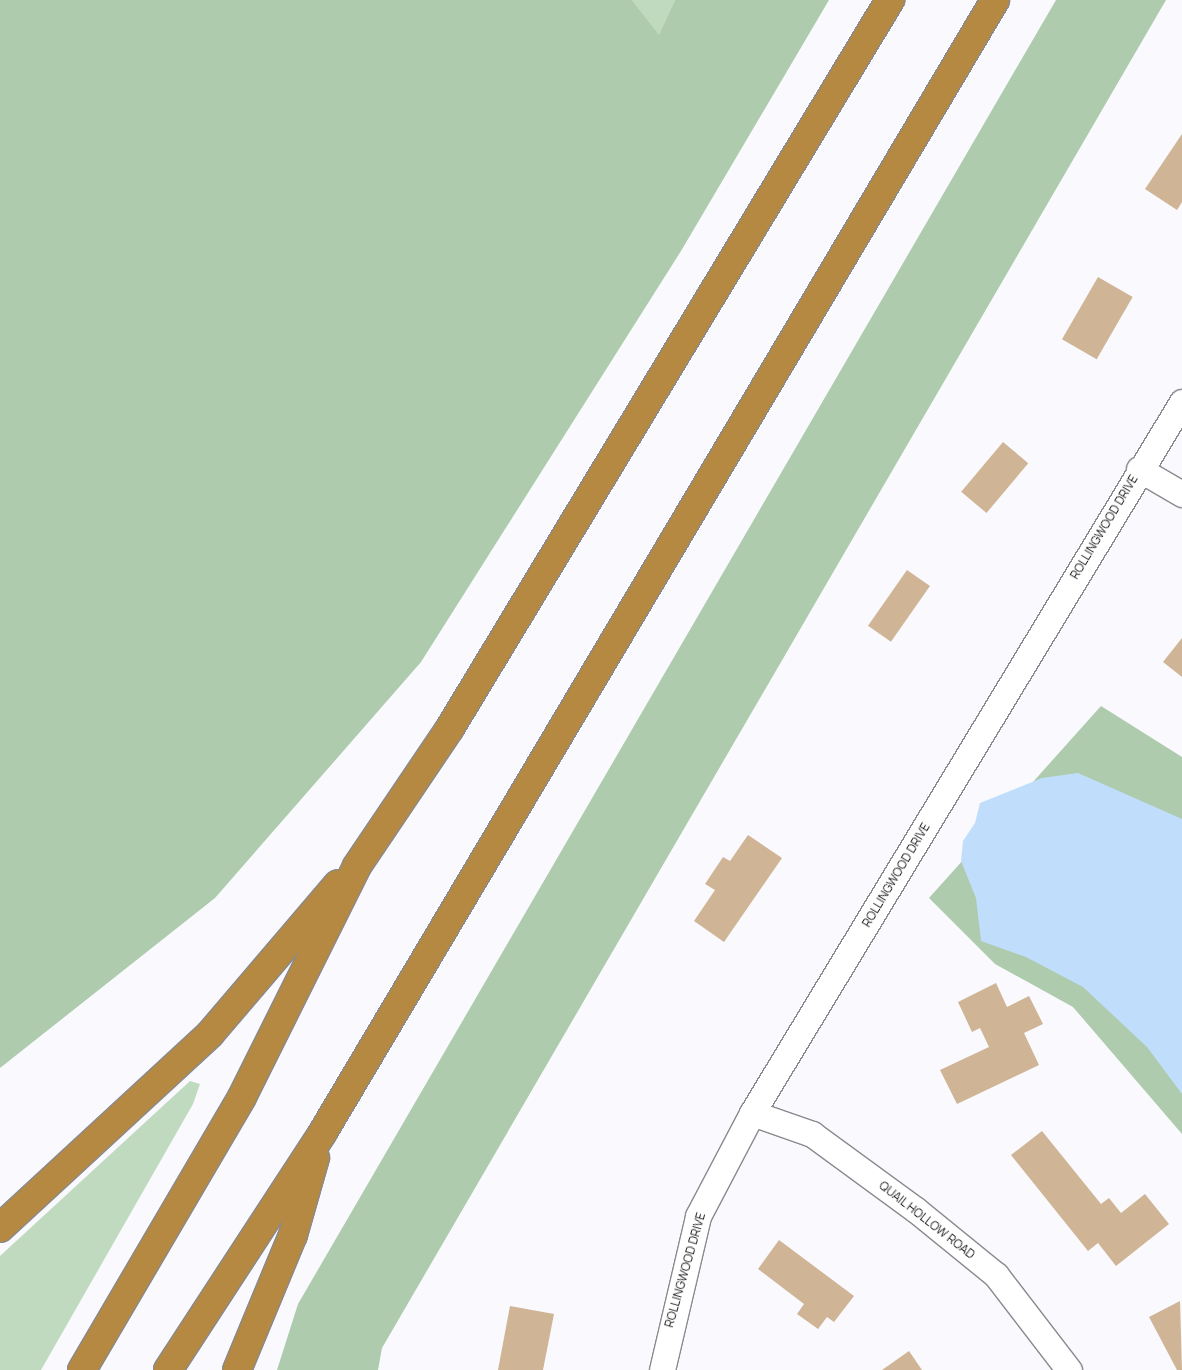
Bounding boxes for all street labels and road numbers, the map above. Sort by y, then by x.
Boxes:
street label: ROLLINGWOOD DRIVE [1067,472,1141,582]
street label: ROLLINGWOOD DRIVE [859,820,933,930]
street label: QUAIL HOLLOW ROAD [876,1178,978,1262]
street label: ROLLINGWOOD DRIVE [662,1211,708,1329]

